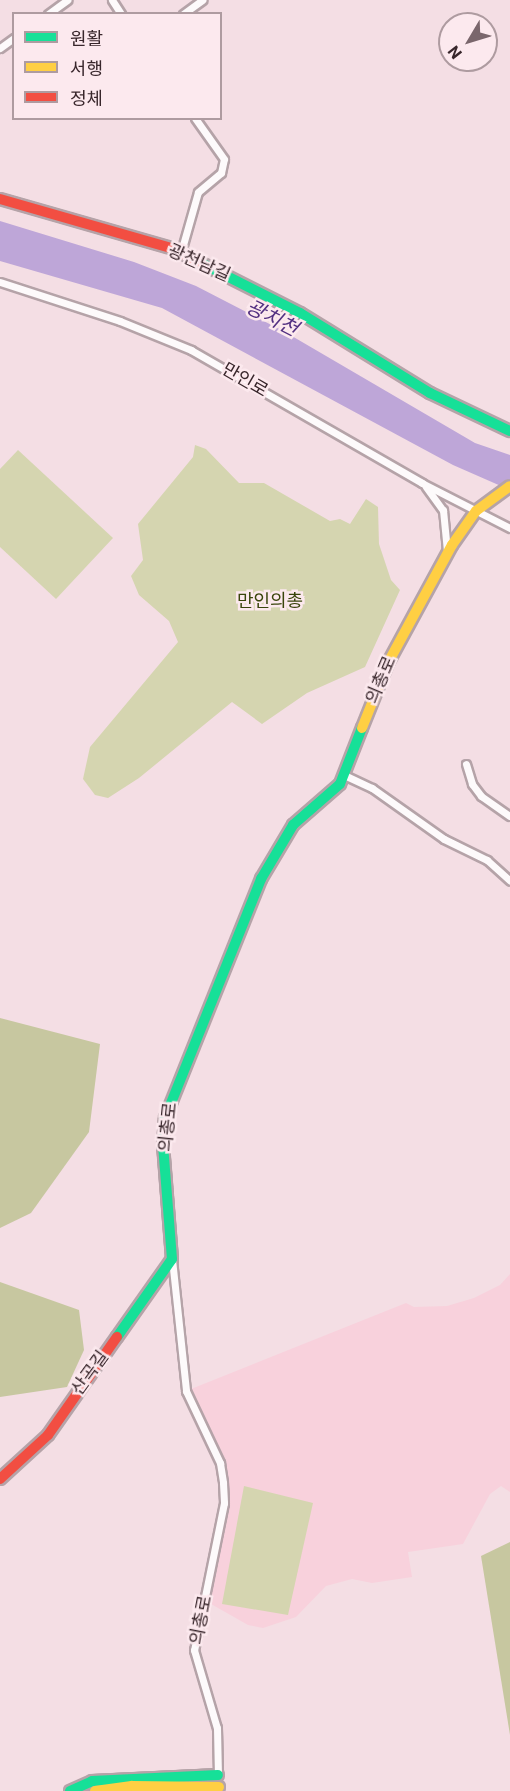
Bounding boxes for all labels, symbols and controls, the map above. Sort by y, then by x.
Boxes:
legend [12,12,222,120]
north arrow [438,12,498,72]
text: 원활 [70,28,103,49]
text: N [444,42,466,62]
text: 서행 [70,58,103,79]
text: 정체 [70,88,103,109]
street label: 광천남길 [164,240,234,286]
water label: 광치천 [242,295,302,341]
street label: 만인로 [218,358,272,402]
park label: 만인의총 [237,590,303,612]
street label: 의총로 [361,653,401,707]
street label: 의총로 [155,1101,181,1153]
street label: 산곡길 [67,1347,113,1399]
street label: 의총로 [186,1594,216,1646]

